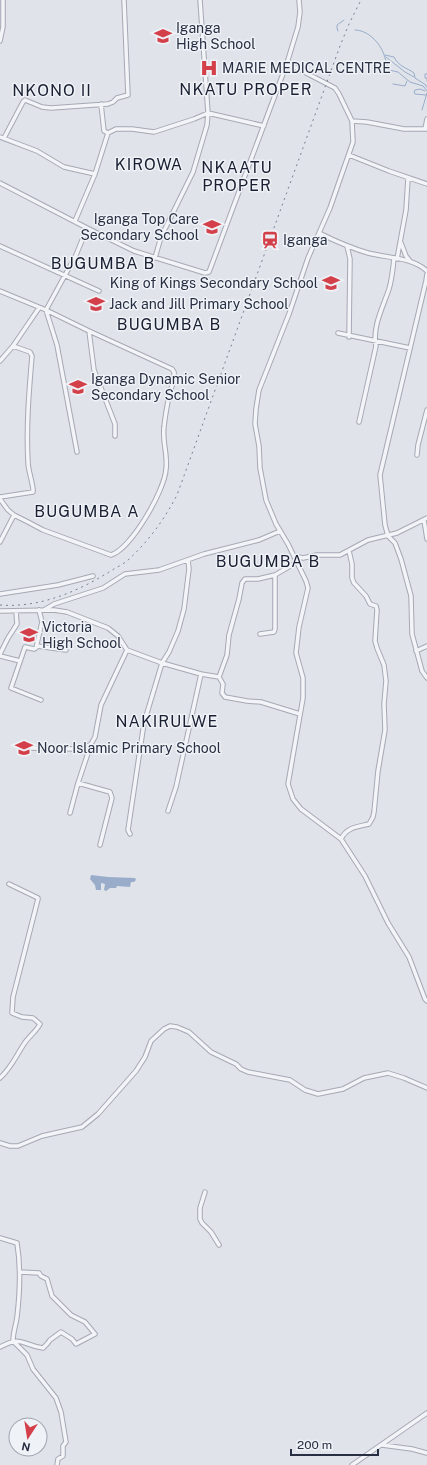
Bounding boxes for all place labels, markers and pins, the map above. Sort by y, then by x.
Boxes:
place label: Iganga High School [176,20,255,52]
school or university icon: Iganga High School [153,26,173,46]
hospital icon: MARIE MEDICAL CENTRE [199,58,219,78]
place label: MARIE MEDICAL CENTRE [222,60,391,76]
place label: Iganga Top Care Secondary School [80,211,199,243]
school or university icon: Iganga Top Care Secondary School [202,217,222,237]
station icon: Iganga [260,230,280,250]
place label: Iganga [283,232,327,248]
school or university icon: King of Kings Secondary School [321,273,341,293]
place label: King of Kings Secondary School [110,275,318,291]
school or university icon: Jack and Jill Primary School [86,294,106,314]
place label: Jack and Jill Primary School [109,296,289,312]
place label: Iganga Dynamic Senior Secondary School [91,371,241,403]
school or university icon: Iganga Dynamic Senior Secondary School [68,377,88,397]
place label: Victoria High School [42,619,121,651]
school or university icon: Victoria High School [19,625,39,645]
school or university icon: Noor Islamic Primary School [14,738,34,758]
place label: Noor Islamic Primary School [37,740,221,756]

